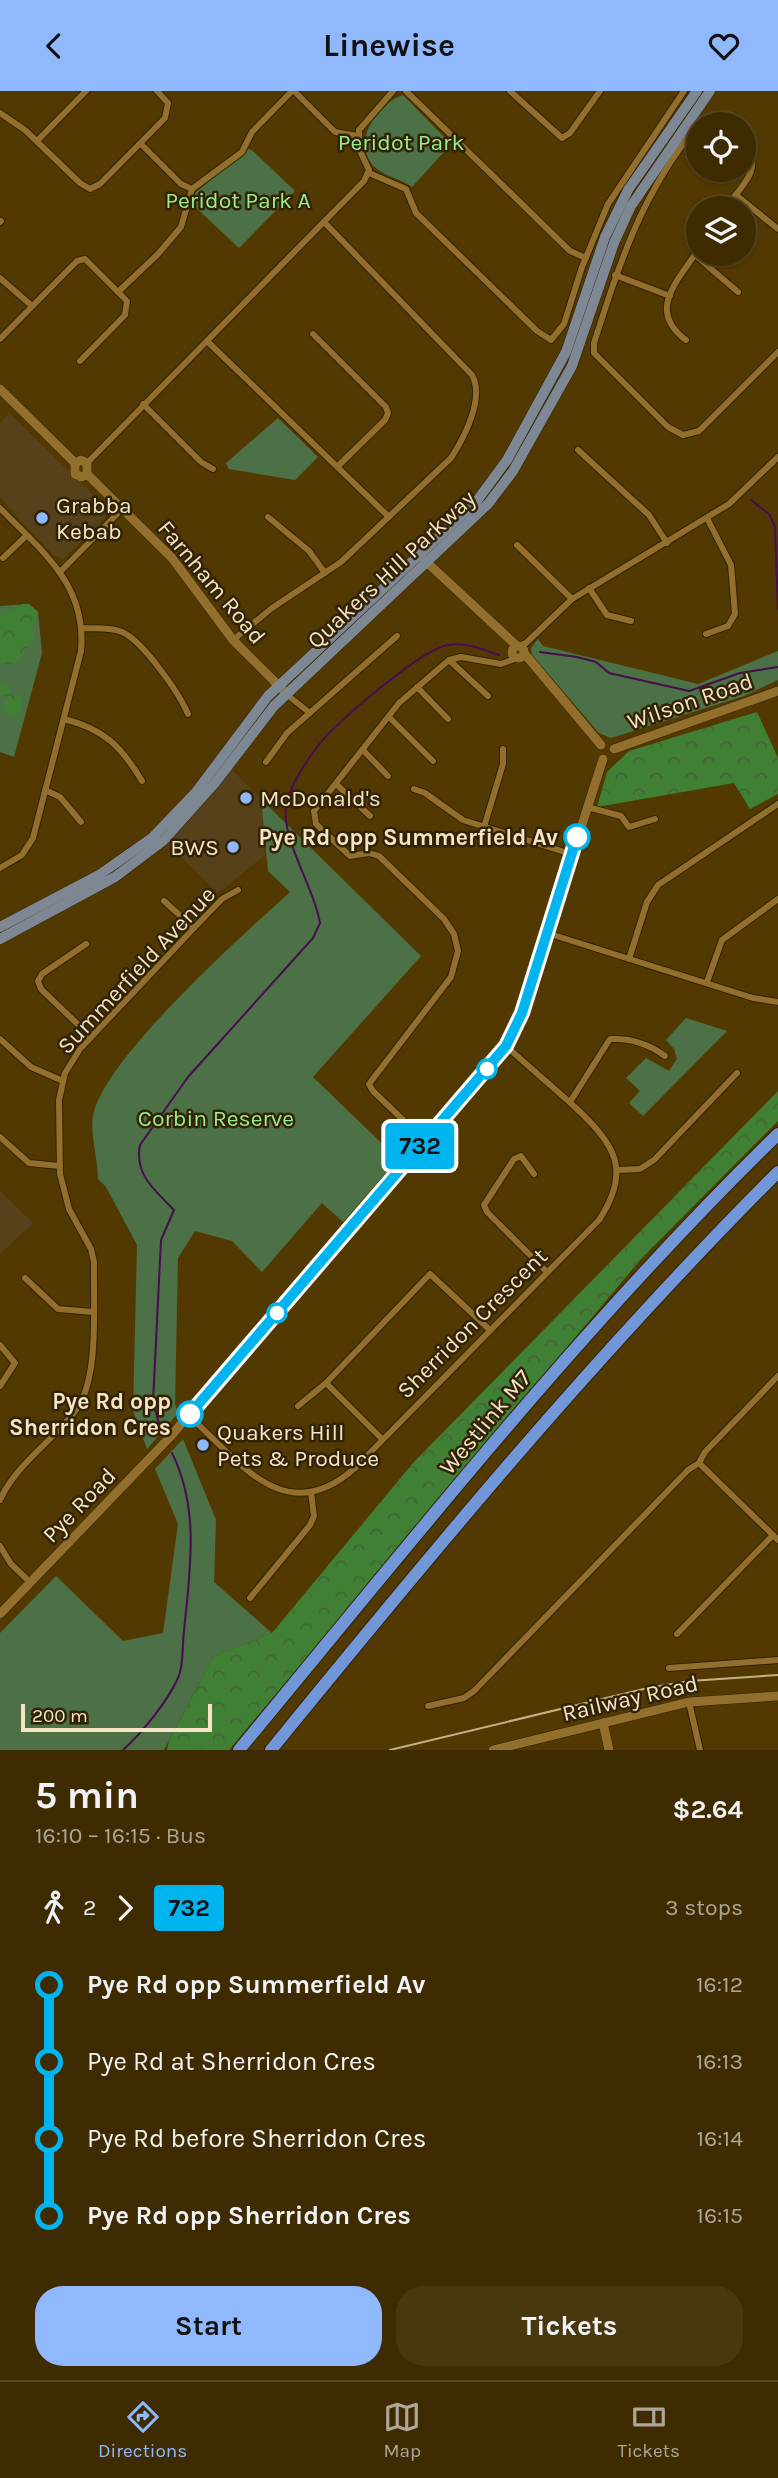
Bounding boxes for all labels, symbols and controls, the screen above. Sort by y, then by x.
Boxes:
icon: back [35,27,73,65]
text: Linewise [323,27,455,64]
icon: heart [705,27,743,65]
map controls [686,112,756,266]
button: locate [686,112,756,182]
park label: Peridot Park [338,129,464,156]
park label: Peridot Park A [165,187,311,214]
button: layers [686,196,756,266]
street label: Quakers Hill Parkway [302,484,481,654]
place label: Grabba Kebab [56,492,132,545]
marker: Grabba Kebab [34,510,50,526]
street label: Farnham Road [152,515,271,650]
street label: Wilson Road [624,667,756,736]
place label: McDonald's [260,785,381,812]
marker: McDonald's [238,790,254,806]
place label: Pye Rd opp Summerfield Av [258,824,558,851]
marker: Pye Rd opp Summerfield Av [564,824,590,850]
place label: BWS [170,834,219,861]
marker: BWS [225,839,241,855]
street label: Summerfield Avenue [52,881,221,1060]
unlabelled marker [477,1059,497,1079]
park label: Corbin Reserve [138,1105,294,1132]
line badge: 732 [380,1123,460,1169]
text: 732 [399,1132,441,1160]
street label: Sherridon Crescent [392,1242,553,1404]
unlabelled marker [267,1303,287,1323]
street label: Westlink M7 [434,1364,537,1480]
place label: Pye Rd opp Sherridon Cres [9,1388,171,1441]
marker: Pye Rd opp Sherridon Cres [177,1401,203,1427]
place label: Quakers Hill Pets & Produce [217,1419,379,1472]
marker: Quakers Hill Pets & Produce [195,1437,211,1453]
street label: Pye Road [37,1462,122,1548]
street label: Railway Road [560,1670,701,1727]
scale bar [21,1701,212,1733]
text: 200 m [32,1705,88,1727]
text: 5 min [35,1773,139,1818]
text: $2.64 [673,1794,743,1825]
text: 16:10 – 16:15 · Bus [35,1822,206,1849]
icon: walk [35,1889,73,1927]
icon: forward [106,1889,144,1927]
text: 2 [83,1894,96,1921]
text: 732 [168,1894,210,1922]
text: 3 stops [665,1894,743,1921]
text: Pye Rd opp Summerfield Av [87,1969,426,2000]
text: 16:12 [696,1971,743,1998]
text: Pye Rd at Sherridon Cres [87,2046,376,2077]
text: 16:13 [696,2048,743,2075]
text: Pye Rd before Sherridon Cres [87,2123,426,2154]
text: 16:14 [696,2125,743,2152]
text: Pye Rd opp Sherridon Cres [87,2200,411,2231]
text: 16:15 [696,2202,743,2229]
button: Start [35,2286,382,2366]
button: Tickets [396,2286,743,2366]
tab: Directions [98,2398,187,2462]
tab: Map [383,2398,421,2462]
tab: Tickets [617,2398,680,2462]

